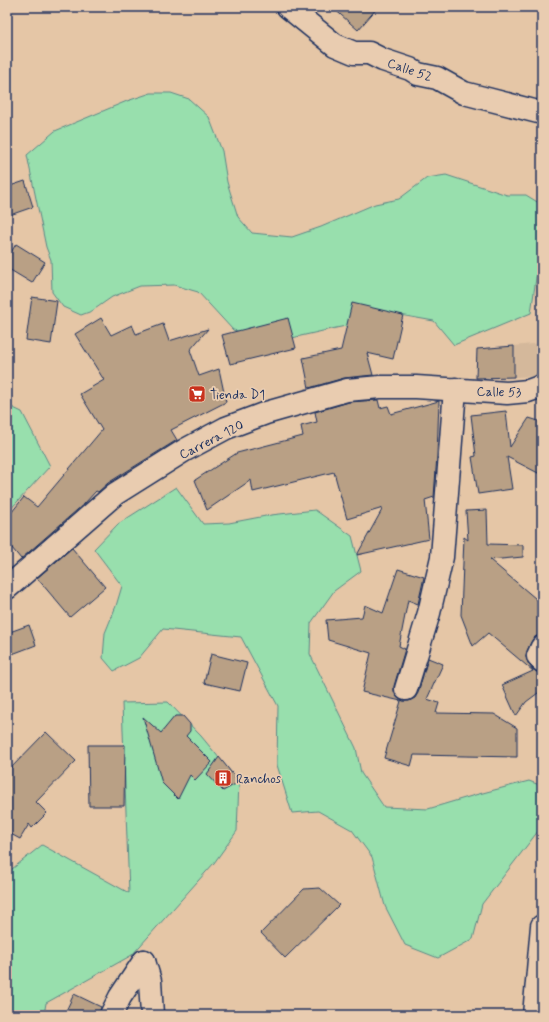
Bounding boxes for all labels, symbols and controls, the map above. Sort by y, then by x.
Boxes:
street label: Calle 52 [385,55,434,86]
supermarket icon: Tienda D1 [187,384,207,404]
street label: Calle 53 [476,384,522,401]
place label: Tienda D1 [210,387,265,404]
street label: Carrera 120 [177,417,247,464]
building icon: Ranchos [213,768,233,788]
place label: Ranchos [236,771,281,788]

